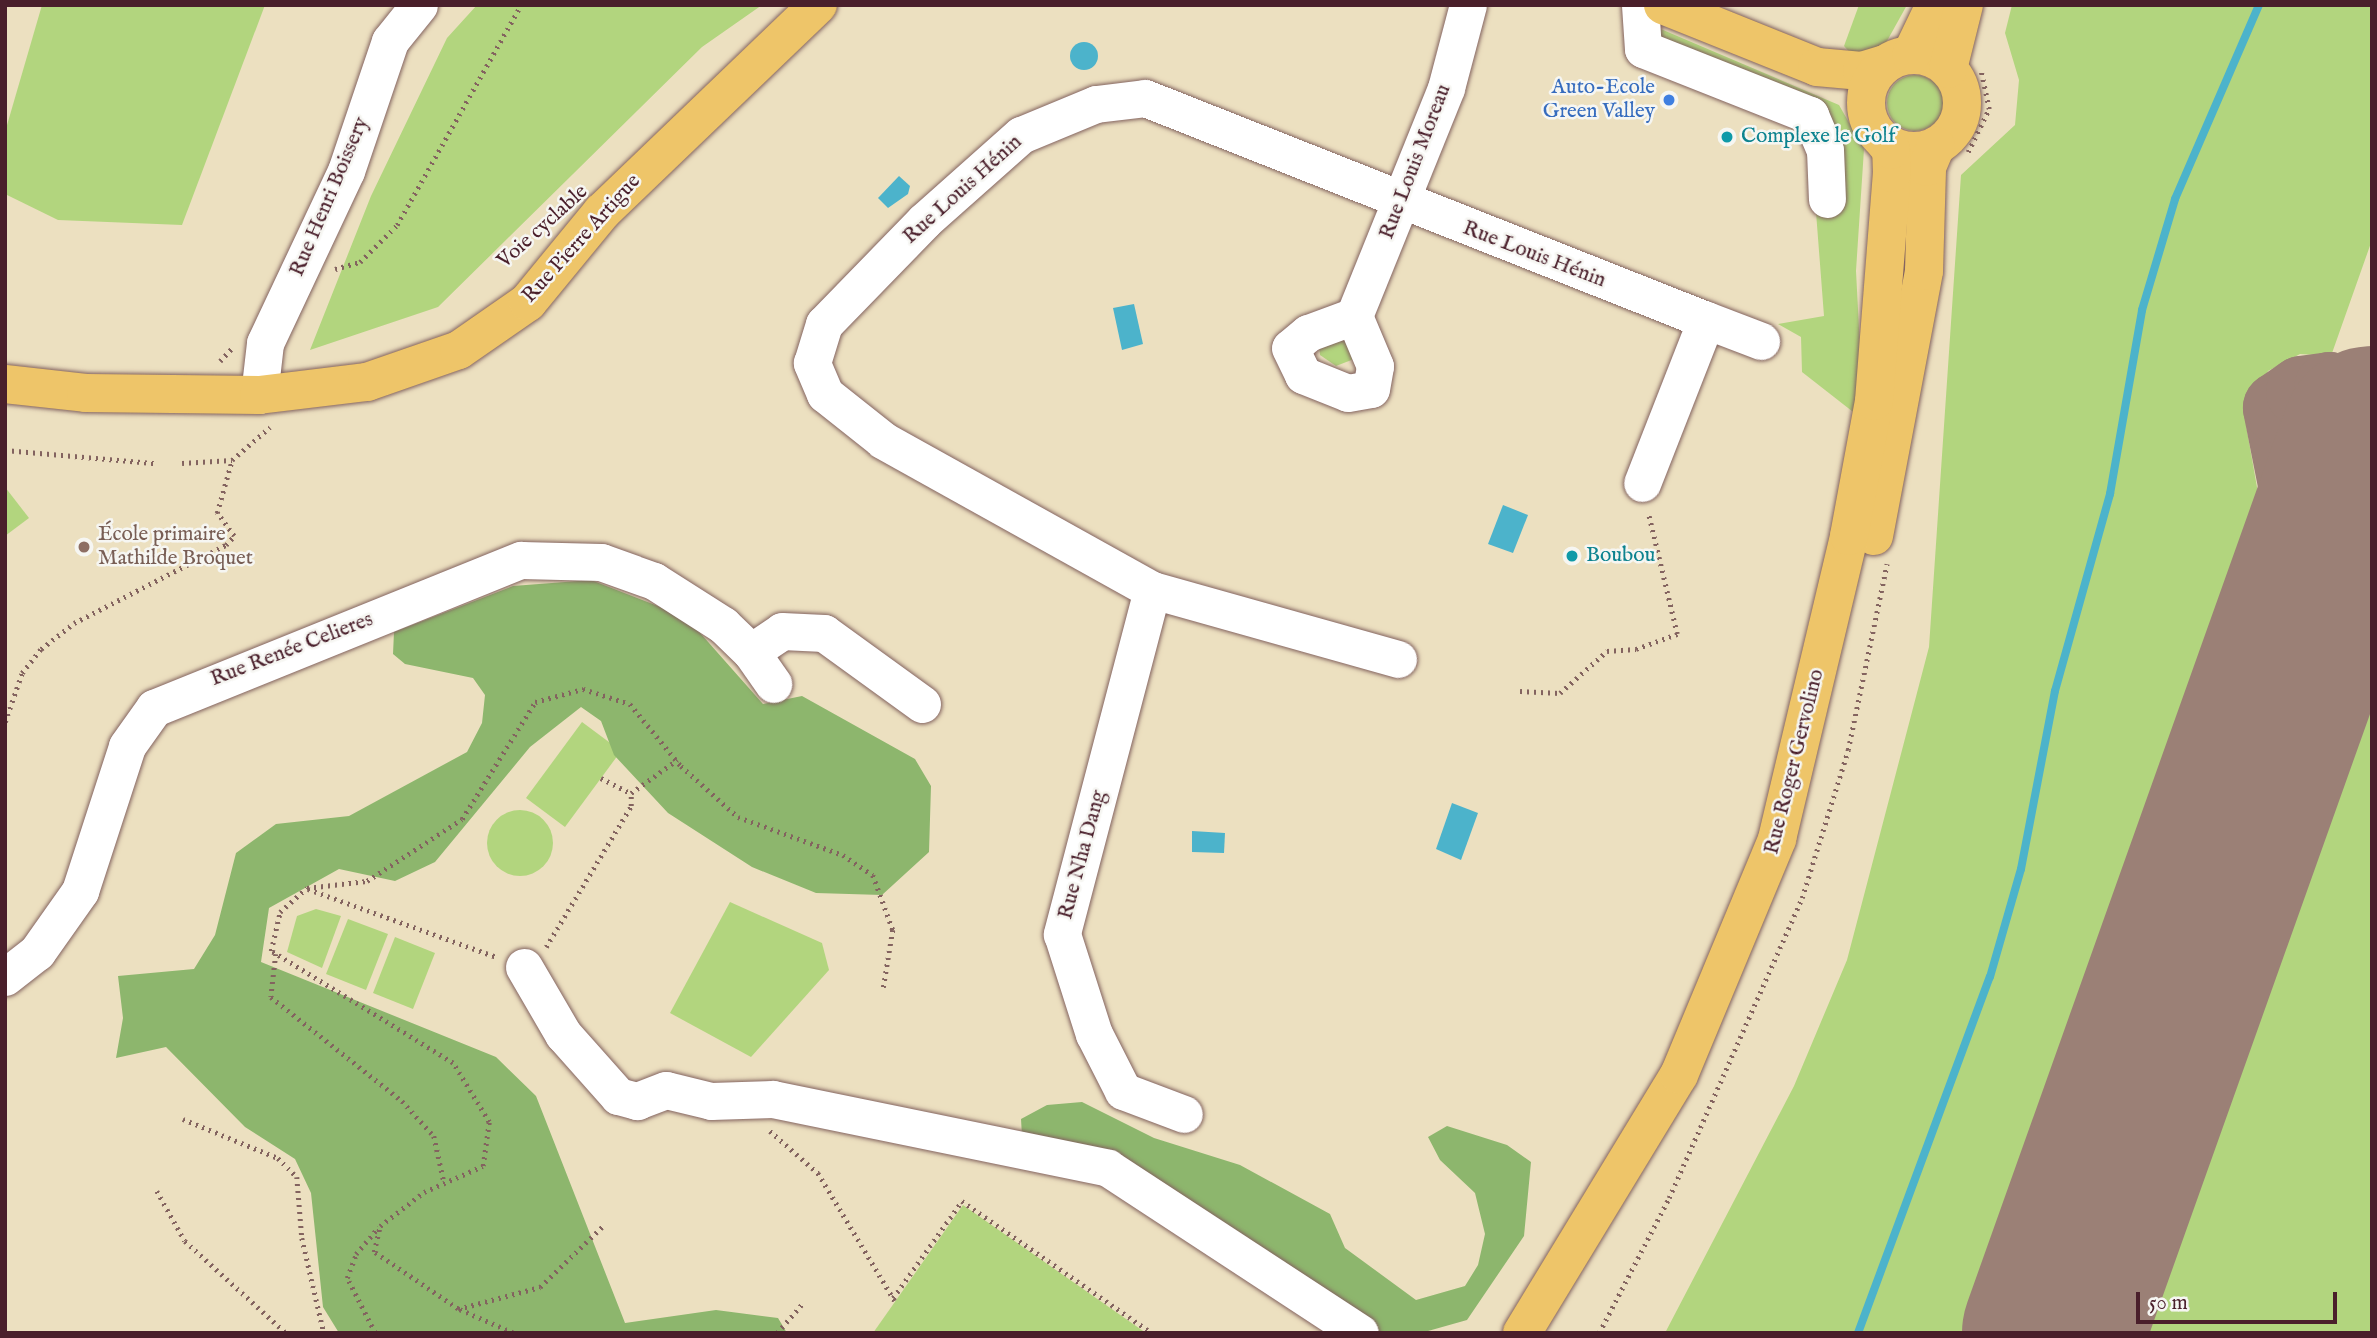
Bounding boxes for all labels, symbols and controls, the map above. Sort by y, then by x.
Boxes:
place label: Auto-Ecole Green Valley [1543,75,1655,125]
street label: Rue Louis Moreau [1375,81,1457,243]
marker: Auto-Ecole Green Valley [1661,92,1677,108]
street label: Rue Henri Boissery [285,114,375,280]
place label: Complexe le Golf [1741,124,1896,150]
marker: Complexe le Golf [1719,129,1735,145]
street label: Rue Louis Hénin [898,130,1028,250]
street label: Rue Pierre Artigue [518,169,646,309]
street label: Voie cyclable [493,180,593,274]
street label: Rue Louis Hénin [1459,216,1609,294]
place label: École primaire Mathilde Broquet [98,522,253,572]
marker: École primaire Mathilde Broquet [76,539,92,555]
place label: Boubou [1586,543,1655,569]
marker: Boubou [1564,548,1580,564]
street label: Rue Renée Celieres [207,607,377,693]
street label: Rue Roger Gervolino [1760,667,1830,857]
street label: Rue Nha Dang [1054,788,1112,922]
scale bar [2139,1278,2340,1322]
text: 50 m [2149,1290,2188,1317]

